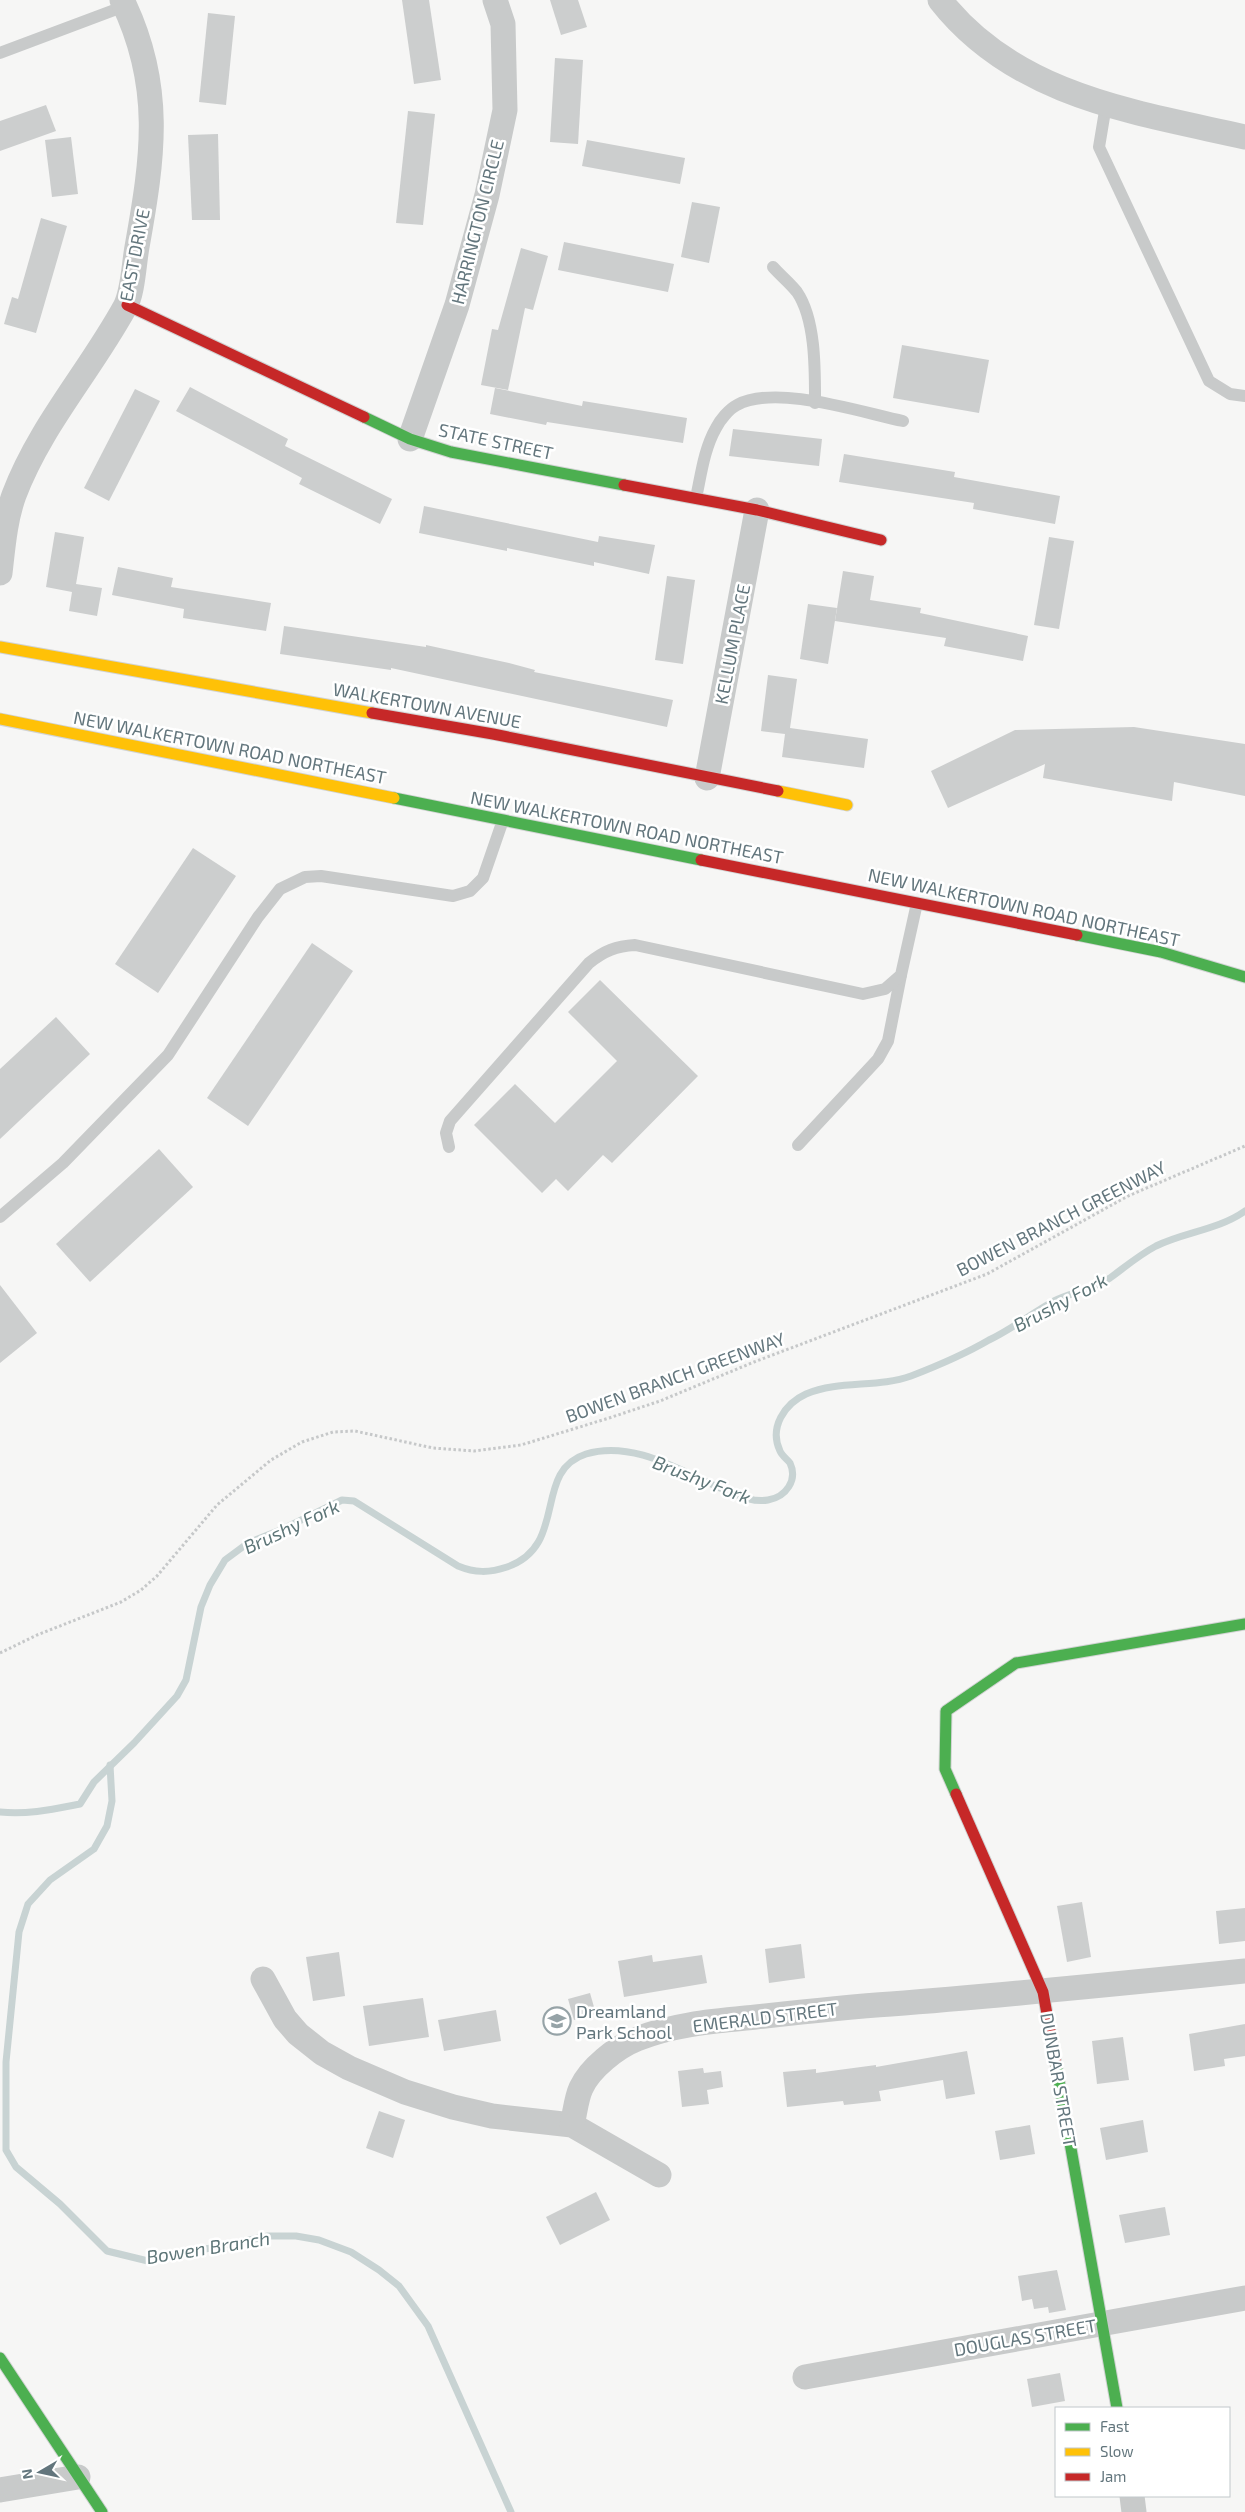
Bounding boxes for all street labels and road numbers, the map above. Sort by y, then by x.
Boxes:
street label: HARRINGTON CIRCLE [446,137,508,307]
street label: EAST DRIVE [114,207,154,303]
street label: STATE STREET [437,418,556,464]
street label: KELLUM PLACE [710,582,754,706]
street label: WALKERTOWN AVENUE [331,678,523,732]
street label: NEW WALKERTOWN ROAD NORTHEAST [72,706,389,788]
street label: NEW WALKERTOWN ROAD NORTHEAST [469,786,786,868]
street label: NEW WALKERTOWN ROAD NORTHEAST [866,863,1182,951]
street label: BOWEN BRANCH GREENWAY [953,1155,1170,1280]
street label: BOWEN BRANCH GREENWAY [562,1327,788,1427]
street label: EMERALD STREET [691,1997,839,2037]
street label: DUNBAR STREET [1036,2011,1082,2150]
street label: DOUGLAS STREET [952,2314,1098,2360]

